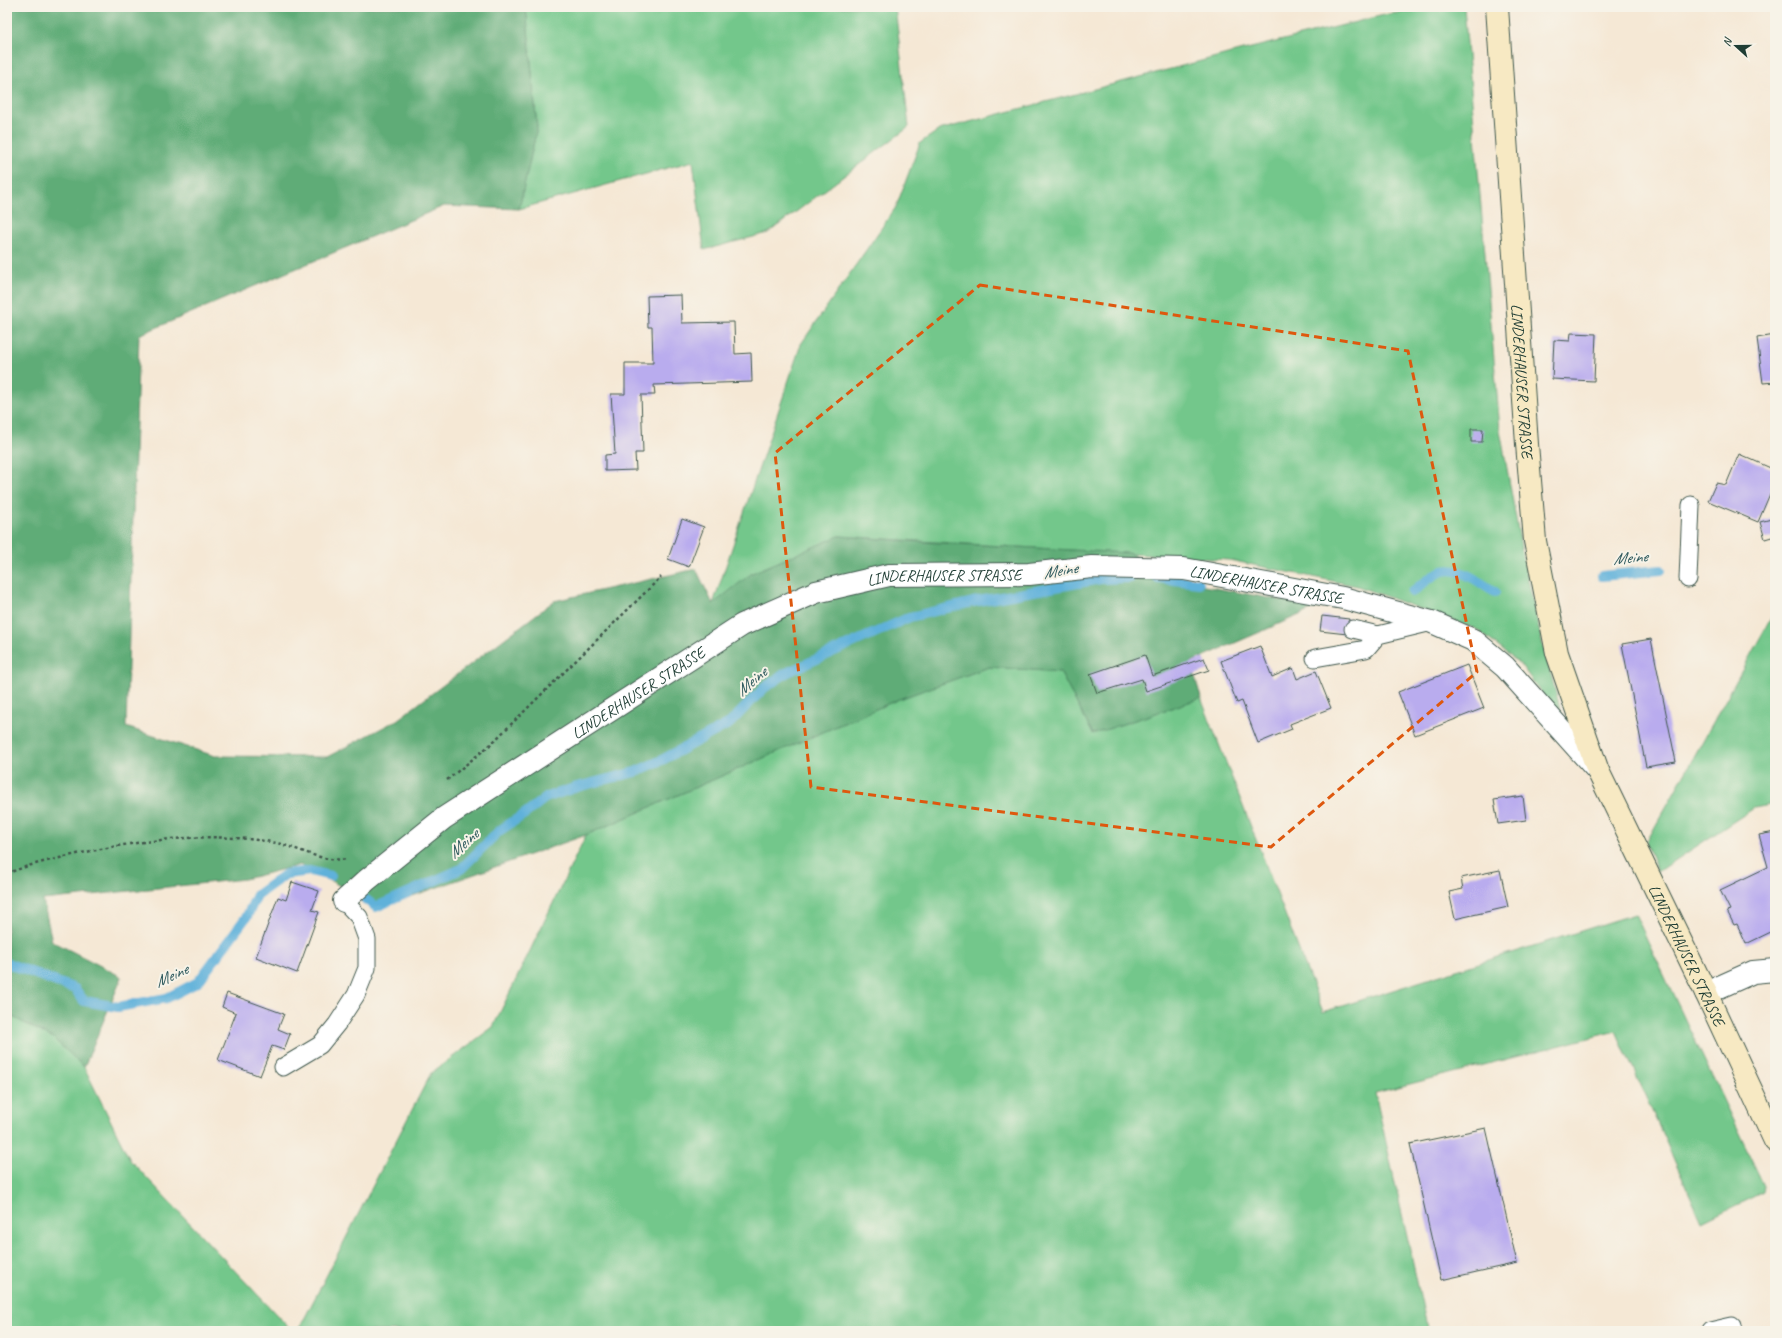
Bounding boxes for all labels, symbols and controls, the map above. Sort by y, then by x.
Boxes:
north arrow [1716,26,1756,66]
text: N [1719,35,1735,48]
street label: LINDERHAUSER STRASSE [1506,303,1537,462]
water label: Meine [1612,545,1650,569]
water label: Meine [1041,557,1081,584]
street label: LINDERHAUSER STRASSE [1188,561,1346,609]
street label: LINDERHAUSER STRASSE [865,565,1024,591]
street label: LINDERHAUSER STRASSE [568,641,711,744]
water label: Meine [732,661,773,700]
water label: Meine [444,822,485,863]
street label: LINDERHAUSER STRASSE [1644,881,1730,1032]
water label: Meine [151,958,193,992]

